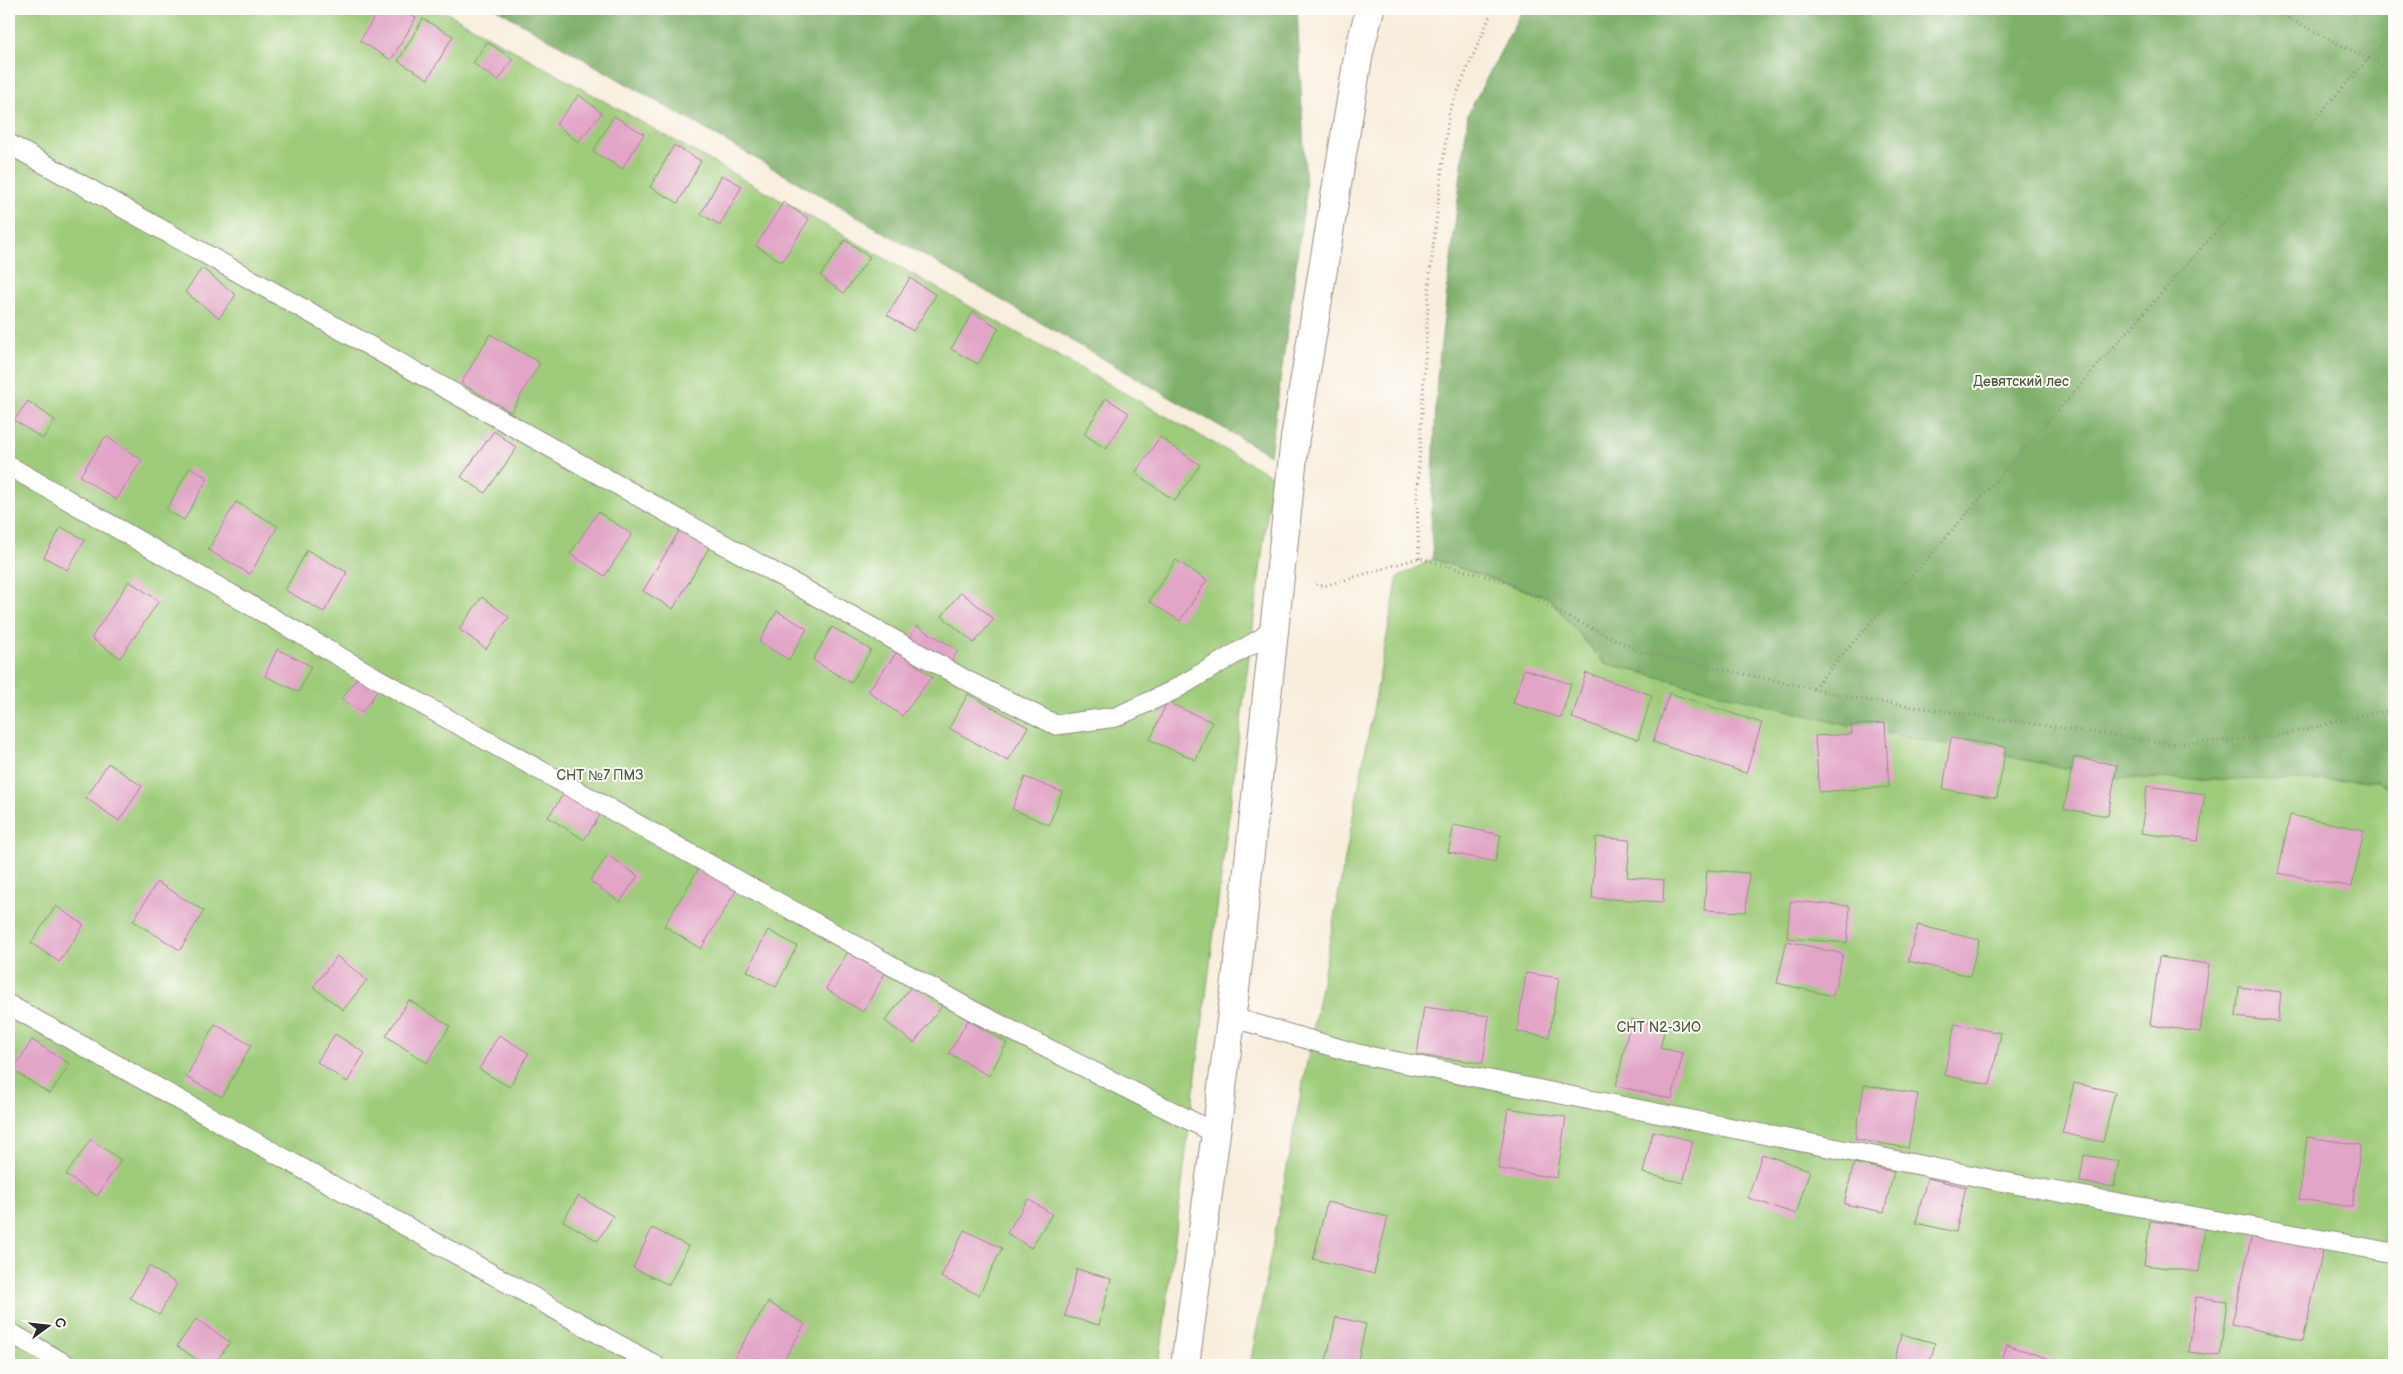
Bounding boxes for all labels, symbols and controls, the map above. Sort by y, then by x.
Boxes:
park label: Девятский лес [1973,373,2069,390]
park label: СНТ №7 ПМЗ [556,767,644,784]
park label: СНТ N2-ЗИО [1617,1019,1701,1036]
north arrow [22,1302,72,1352]
text: С [51,1316,70,1330]

